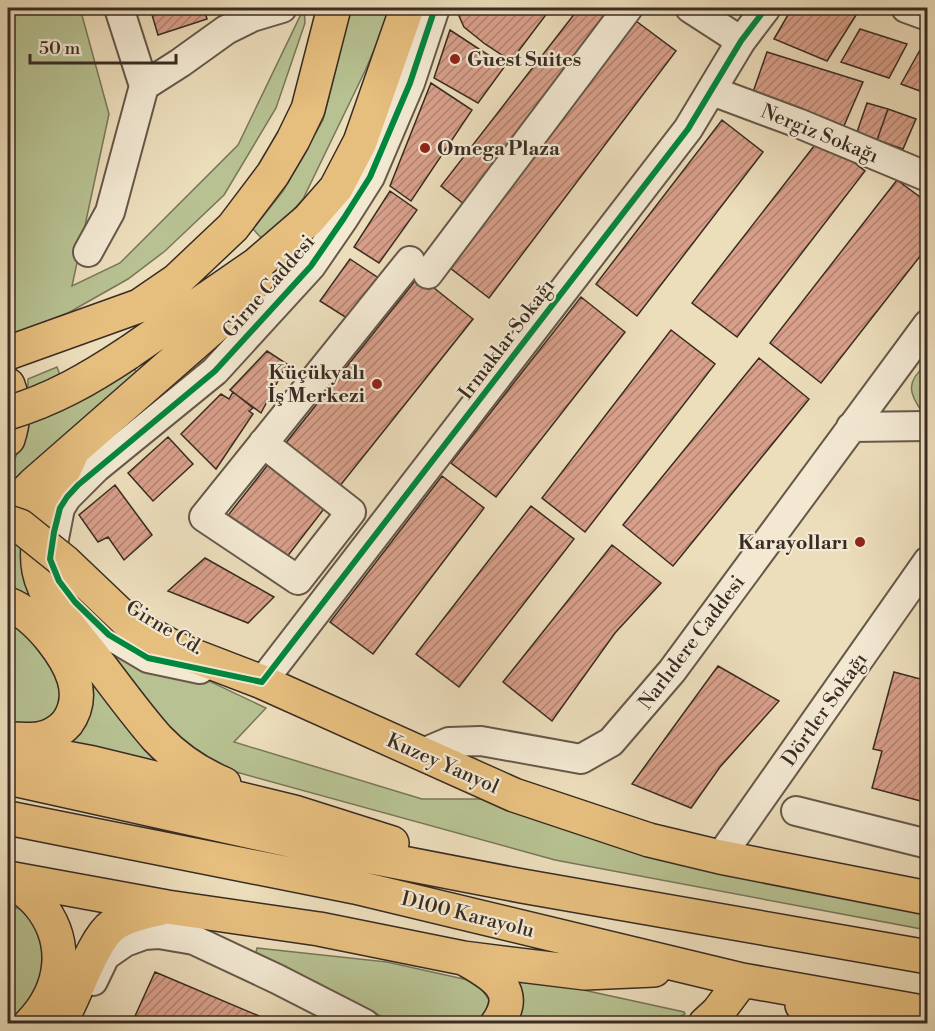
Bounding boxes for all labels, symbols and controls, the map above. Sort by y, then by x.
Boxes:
scale bar [30,27,176,65]
text: 50 m [39,37,81,60]
place label: Guest Suites [467,48,581,73]
marker: Guest Suites [448,52,462,66]
street label: Nergiz Sokağı [757,99,882,170]
place label: Omega Plaza [437,137,560,162]
marker: Omega Plaza [418,141,432,155]
street label: Girne Caddesi [218,230,321,344]
street label: Irmaklar Sokağı [454,274,561,405]
place label: Küçükyalı İş Merkezi [268,361,366,409]
marker: Küçükyalı İş Merkezi [370,377,384,391]
place label: Karayolları [738,531,849,556]
marker: Karayolları [853,535,867,549]
street label: Narlıdere Caddesi [634,570,751,715]
street label: Girne Cd. [121,595,208,661]
street label: Dörtler Sokağı [777,648,874,771]
street label: Kuzey Yanyol [382,728,502,800]
street label: D100 Karayolu [399,887,537,944]

